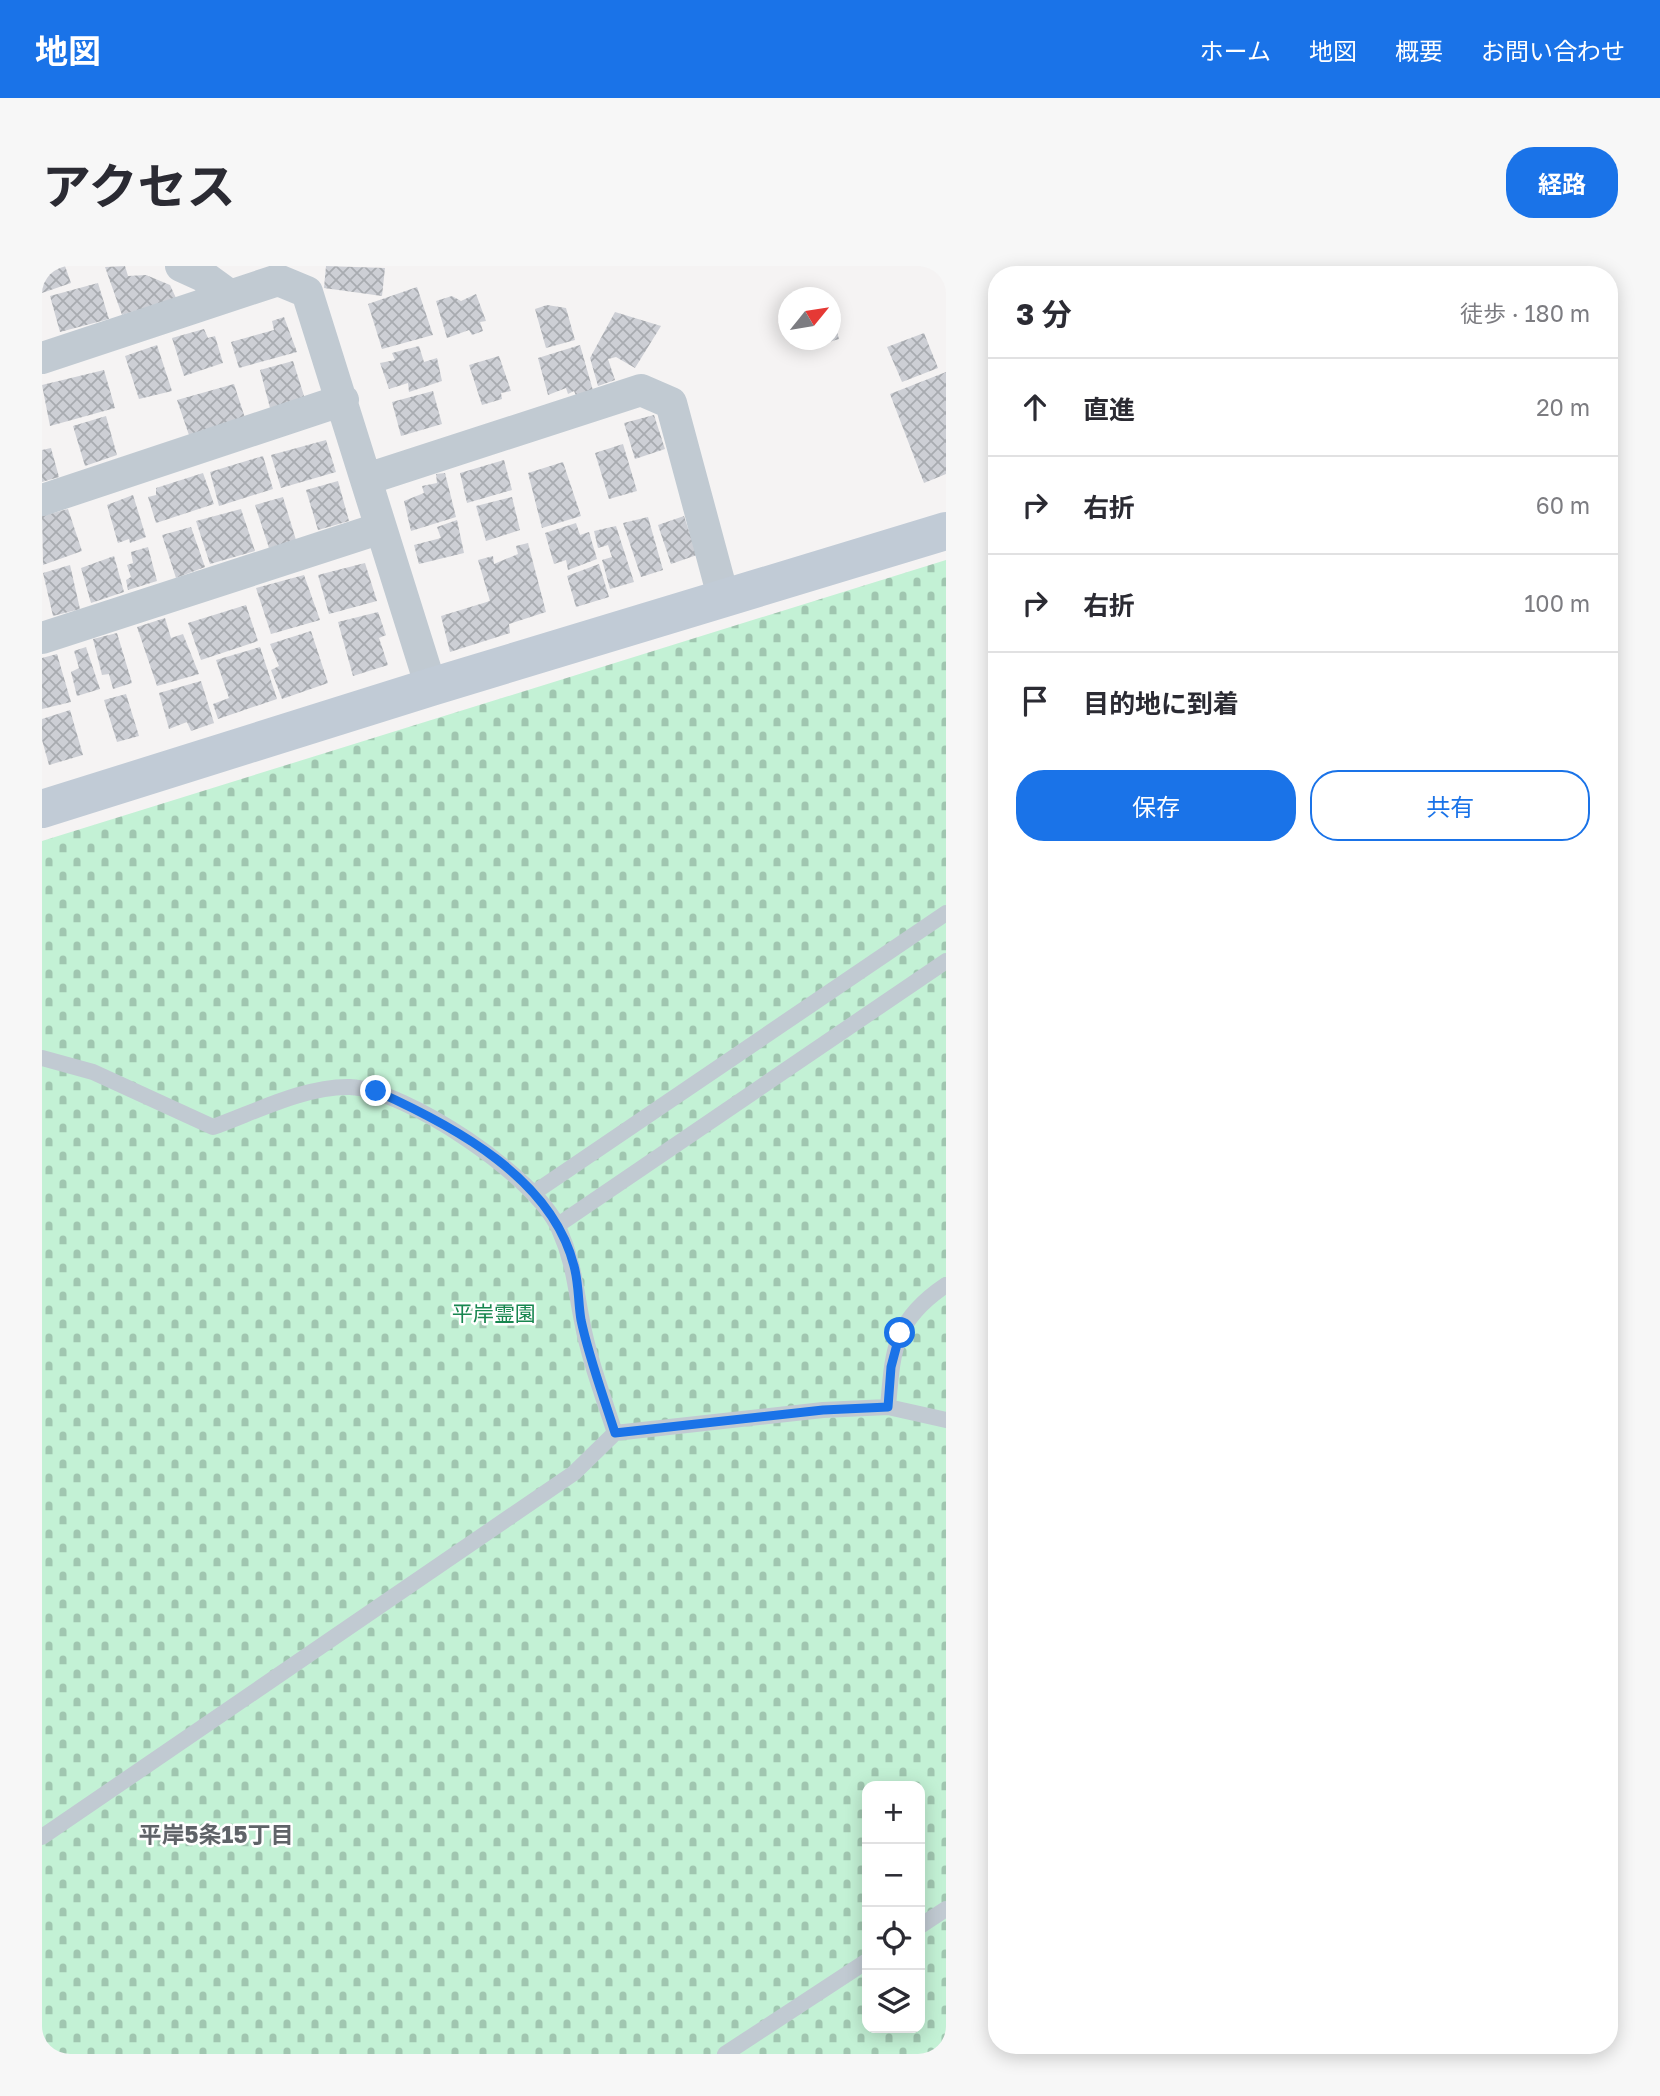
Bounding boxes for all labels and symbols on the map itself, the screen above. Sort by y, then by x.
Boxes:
north arrow [778,287,841,350]
route end [360,1075,391,1106]
park label: 平岸霊園 [452,1300,536,1326]
route start [884,1317,915,1348]
district label: 平岸5条15丁目 [139,1820,293,1848]

